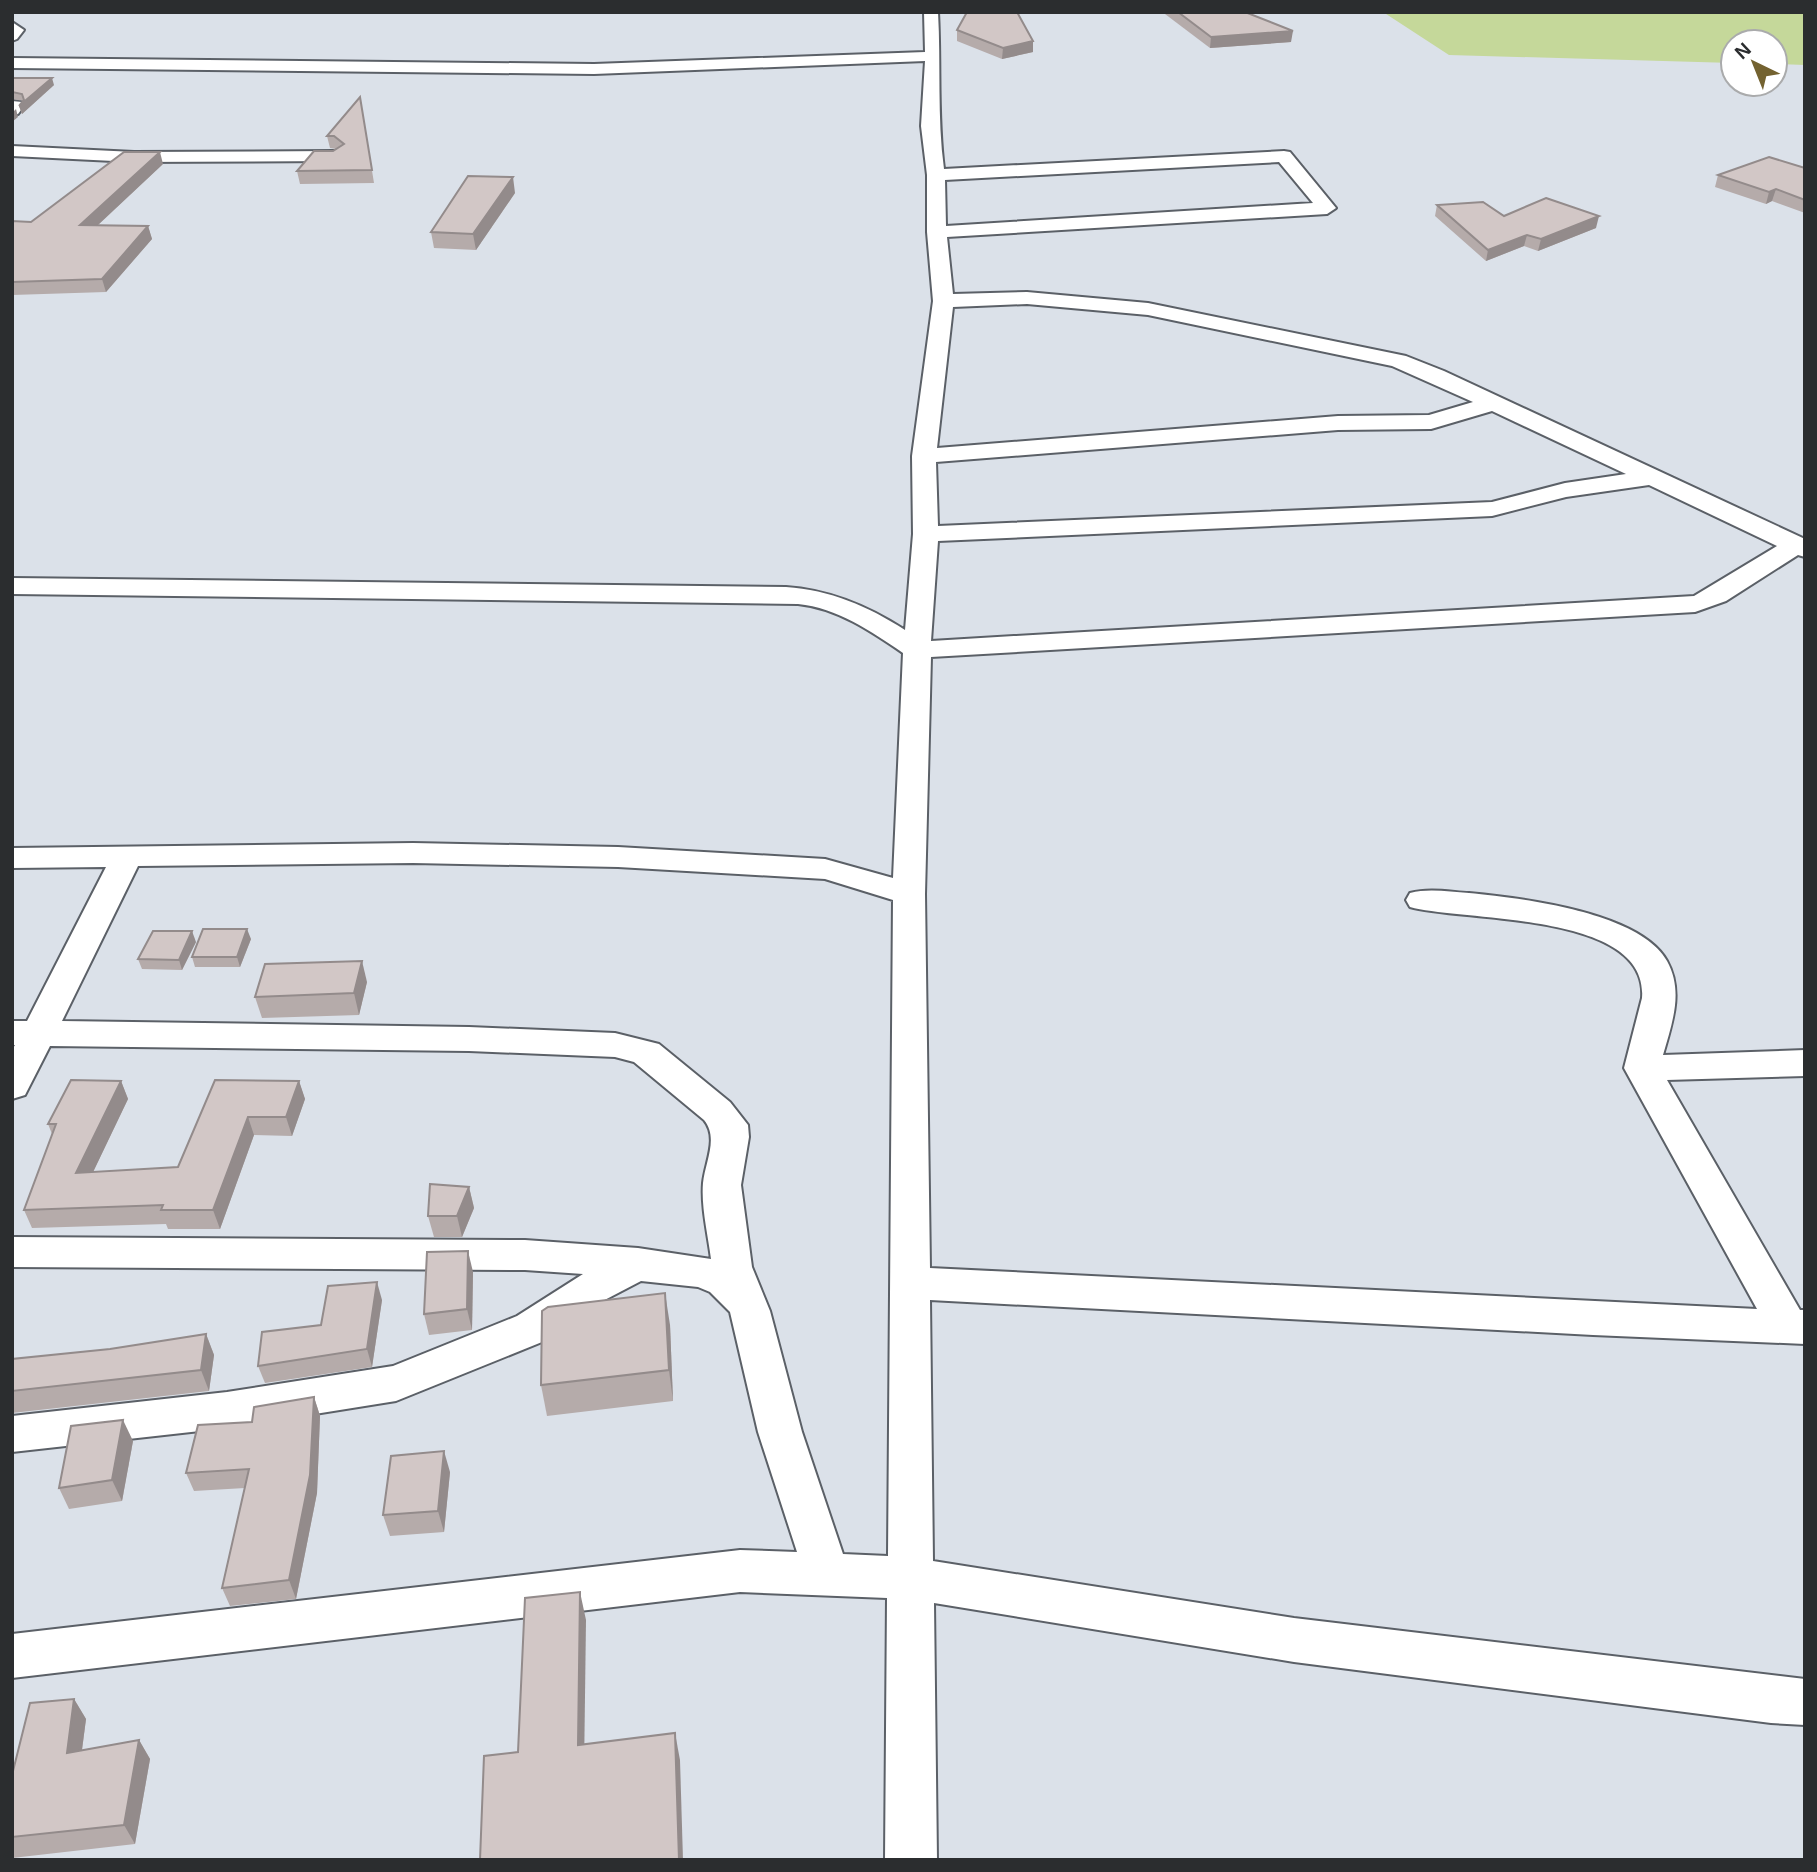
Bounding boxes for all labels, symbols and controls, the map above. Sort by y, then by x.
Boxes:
north arrow [1719,28,1789,98]
text: N [1731,39,1755,63]

